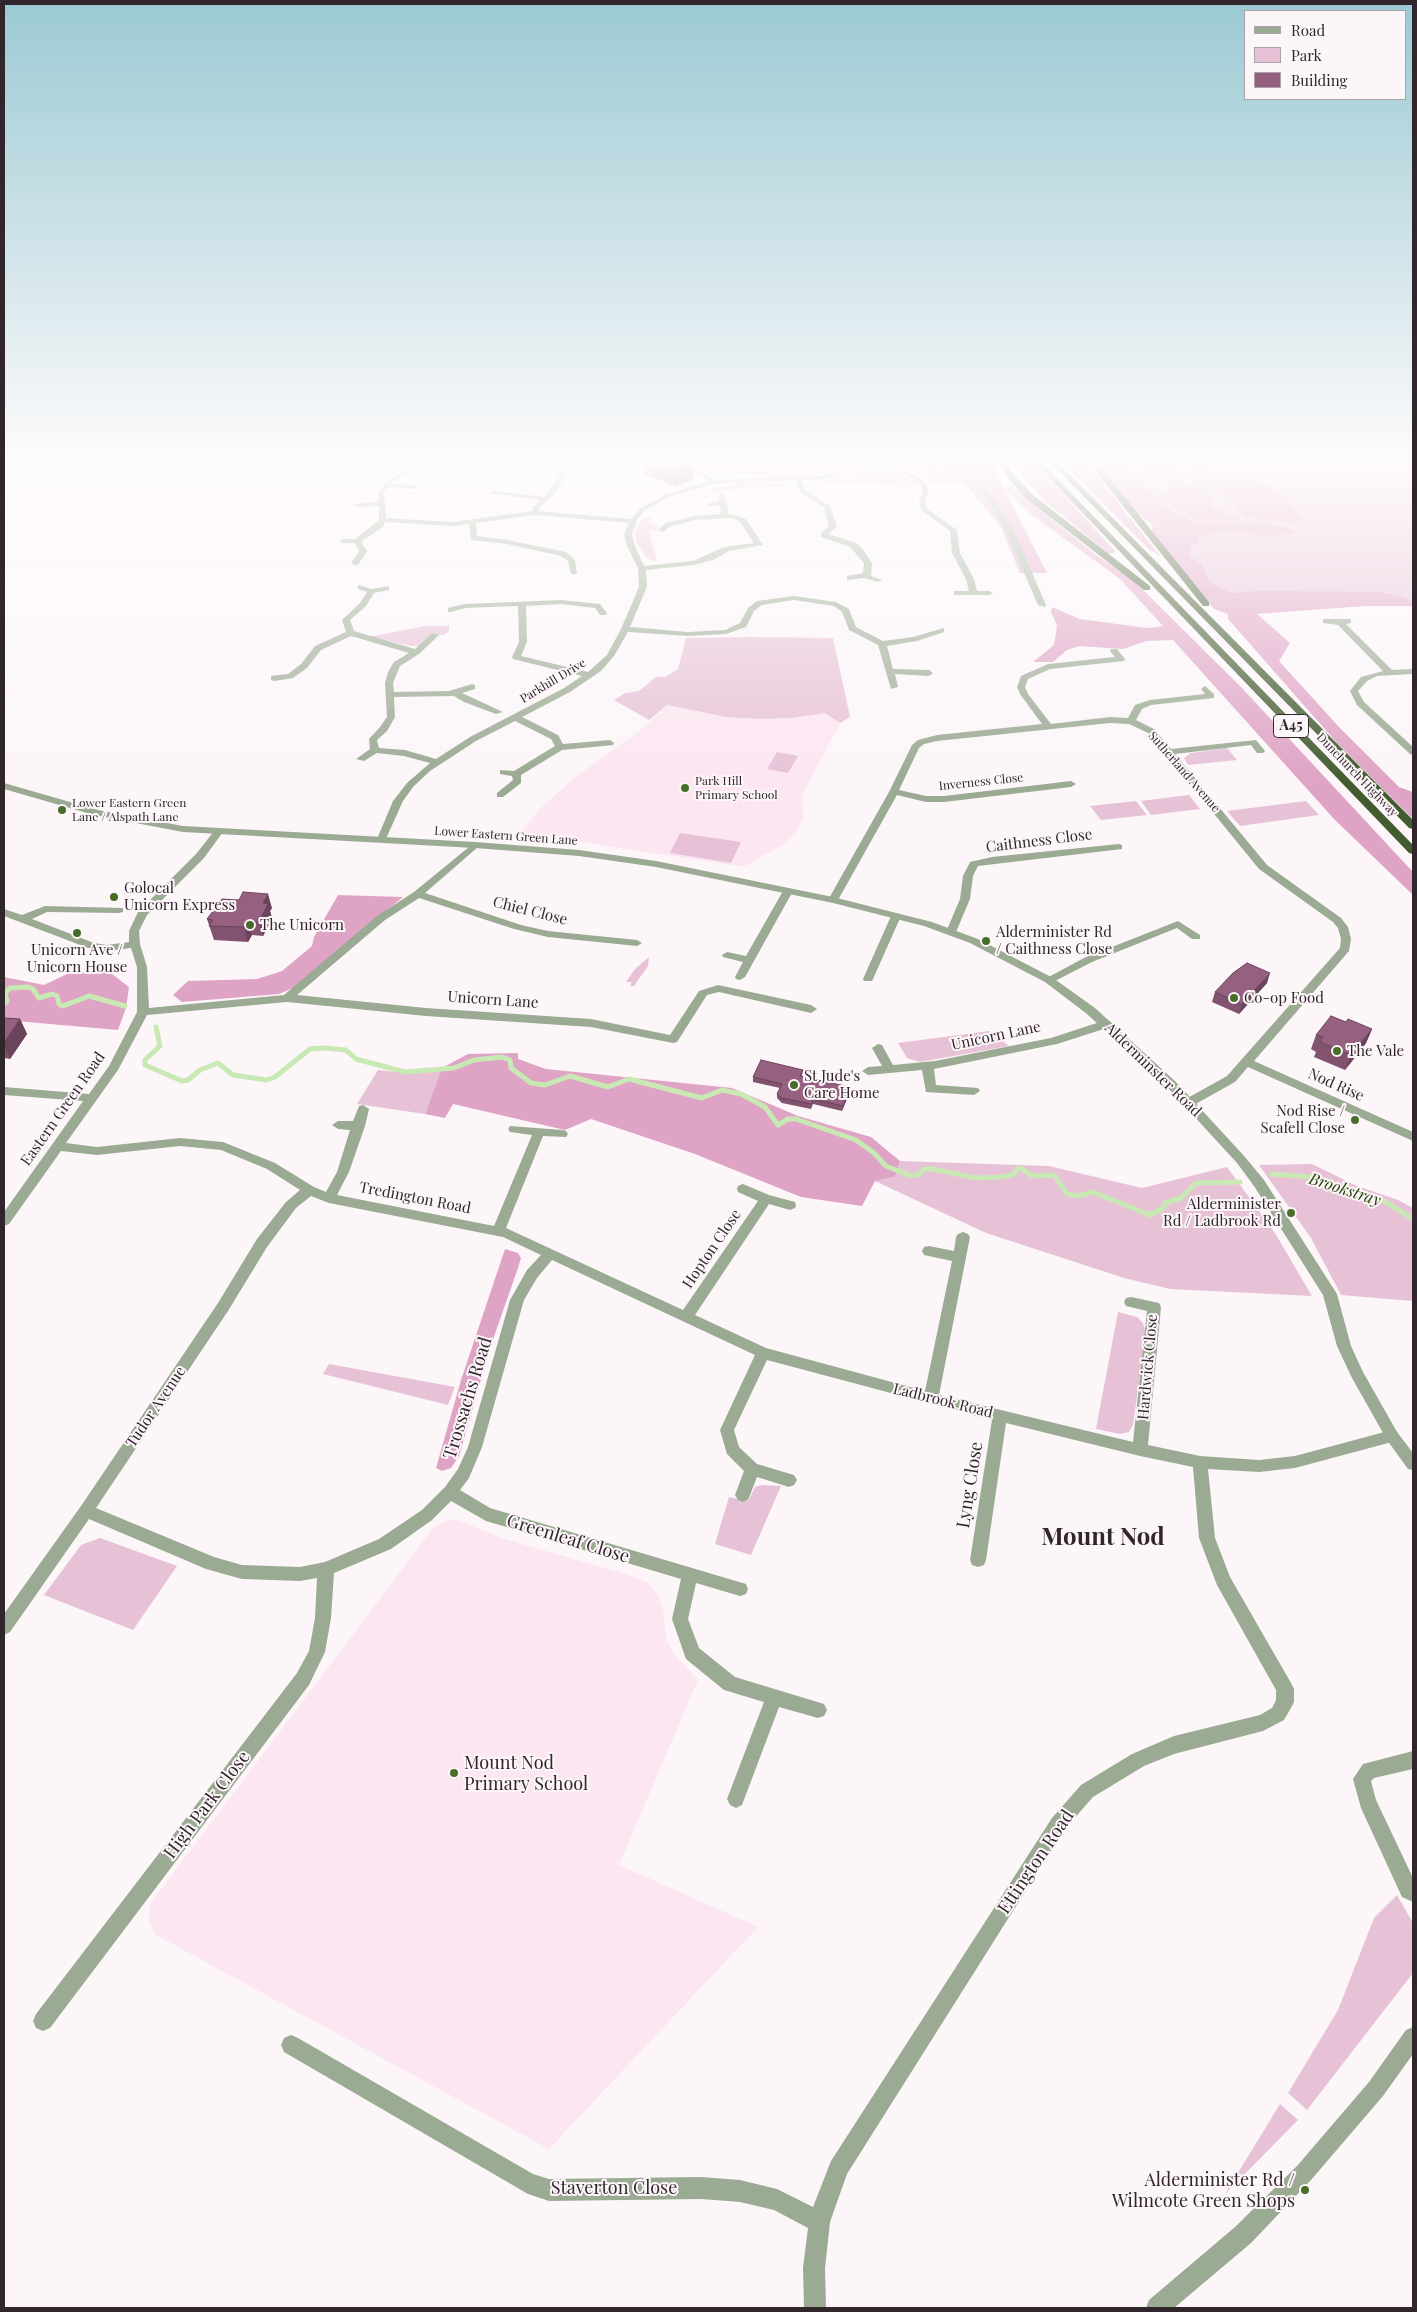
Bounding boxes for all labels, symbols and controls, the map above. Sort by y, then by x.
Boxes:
legend [1244,10,1407,100]
text: Road [1291,20,1325,40]
text: Park [1291,45,1322,65]
text: Building [1291,70,1347,90]
street label: Parkhill Drive [518,656,588,706]
road number: A45 [1274,714,1308,738]
street label: Sutherland Avenue [1145,729,1223,815]
street label: Dunchurch Highway [1313,730,1401,820]
street label: Inverness Close [938,770,1024,794]
place label: Park Hill Primary School [695,774,778,802]
marker: Park Hill Primary School [679,782,691,794]
place label: Lower Eastern Green Lane / Alspath Lane [72,796,186,824]
marker: Lower Eastern Green Lane / Alspath Lane [56,804,68,816]
street label: Lower Eastern Green Lane [434,824,578,848]
street label: Caithness Close [985,826,1093,856]
place label: Golocal Unicorn Express [124,879,235,914]
marker: Golocal Unicorn Express [108,891,120,903]
street label: Chiel Close [491,893,569,929]
place label: The Unicorn [260,916,344,934]
marker: The Unicorn [244,919,256,931]
place label: Alderminister Rd / Caithness Close [996,923,1112,958]
marker: Unicorn Ave / Unicorn House [71,927,83,939]
marker: Alderminister Rd / Caithness Close [980,935,992,947]
place label: Unicorn Ave / Unicorn House [27,941,127,976]
street label: Unicorn Lane [447,988,539,1012]
place label: Co-op Food [1244,989,1324,1007]
marker: Co-op Food [1228,992,1240,1004]
street label: Unicorn Lane [950,1018,1042,1054]
street label: Alderminster Road [1101,1019,1205,1121]
place label: The Vale [1347,1042,1404,1060]
marker: The Vale [1331,1045,1343,1057]
street label: Eastern Green Road [17,1049,109,1169]
street label: Nod Rise [1305,1065,1367,1105]
place label: St Jude's Care Home [804,1067,880,1102]
marker: St Jude's Care Home [788,1079,800,1091]
place label: Nod Rise / Scafell Close [1261,1102,1345,1137]
marker: Nod Rise / Scafell Close [1349,1114,1361,1126]
water label: Brookstray [1307,1169,1383,1211]
street label: Tredington Road [358,1178,472,1218]
place label: Alderminister Rd / Ladbrook Rd [1163,1195,1281,1230]
street label: Hopton Close [679,1206,745,1292]
marker: Alderminister Rd / Ladbrook Rd [1285,1207,1297,1219]
street label: Hardwick Close [1134,1313,1162,1421]
street label: Trossachs Road [439,1334,497,1462]
street label: Tudor Avenue [122,1363,190,1451]
street label: Ladbrook Road [891,1380,995,1422]
street label: Lyng Close [952,1440,988,1530]
street label: Greenleaf Close [504,1510,632,1568]
district label: Mount Nod [1041,1524,1165,1552]
street label: High Park Close [159,1747,255,1863]
place label: Mount Nod Primary School [464,1752,588,1795]
marker: Mount Nod Primary School [448,1767,460,1779]
street label: Ettington Road [993,1806,1079,1918]
place label: Alderminister Rd / Wilmcote Green Shops [1112,2169,1295,2212]
street label: Staverton Close [551,2177,677,2199]
marker: Alderminister Rd / Wilmcote Green Shops [1299,2184,1311,2196]

